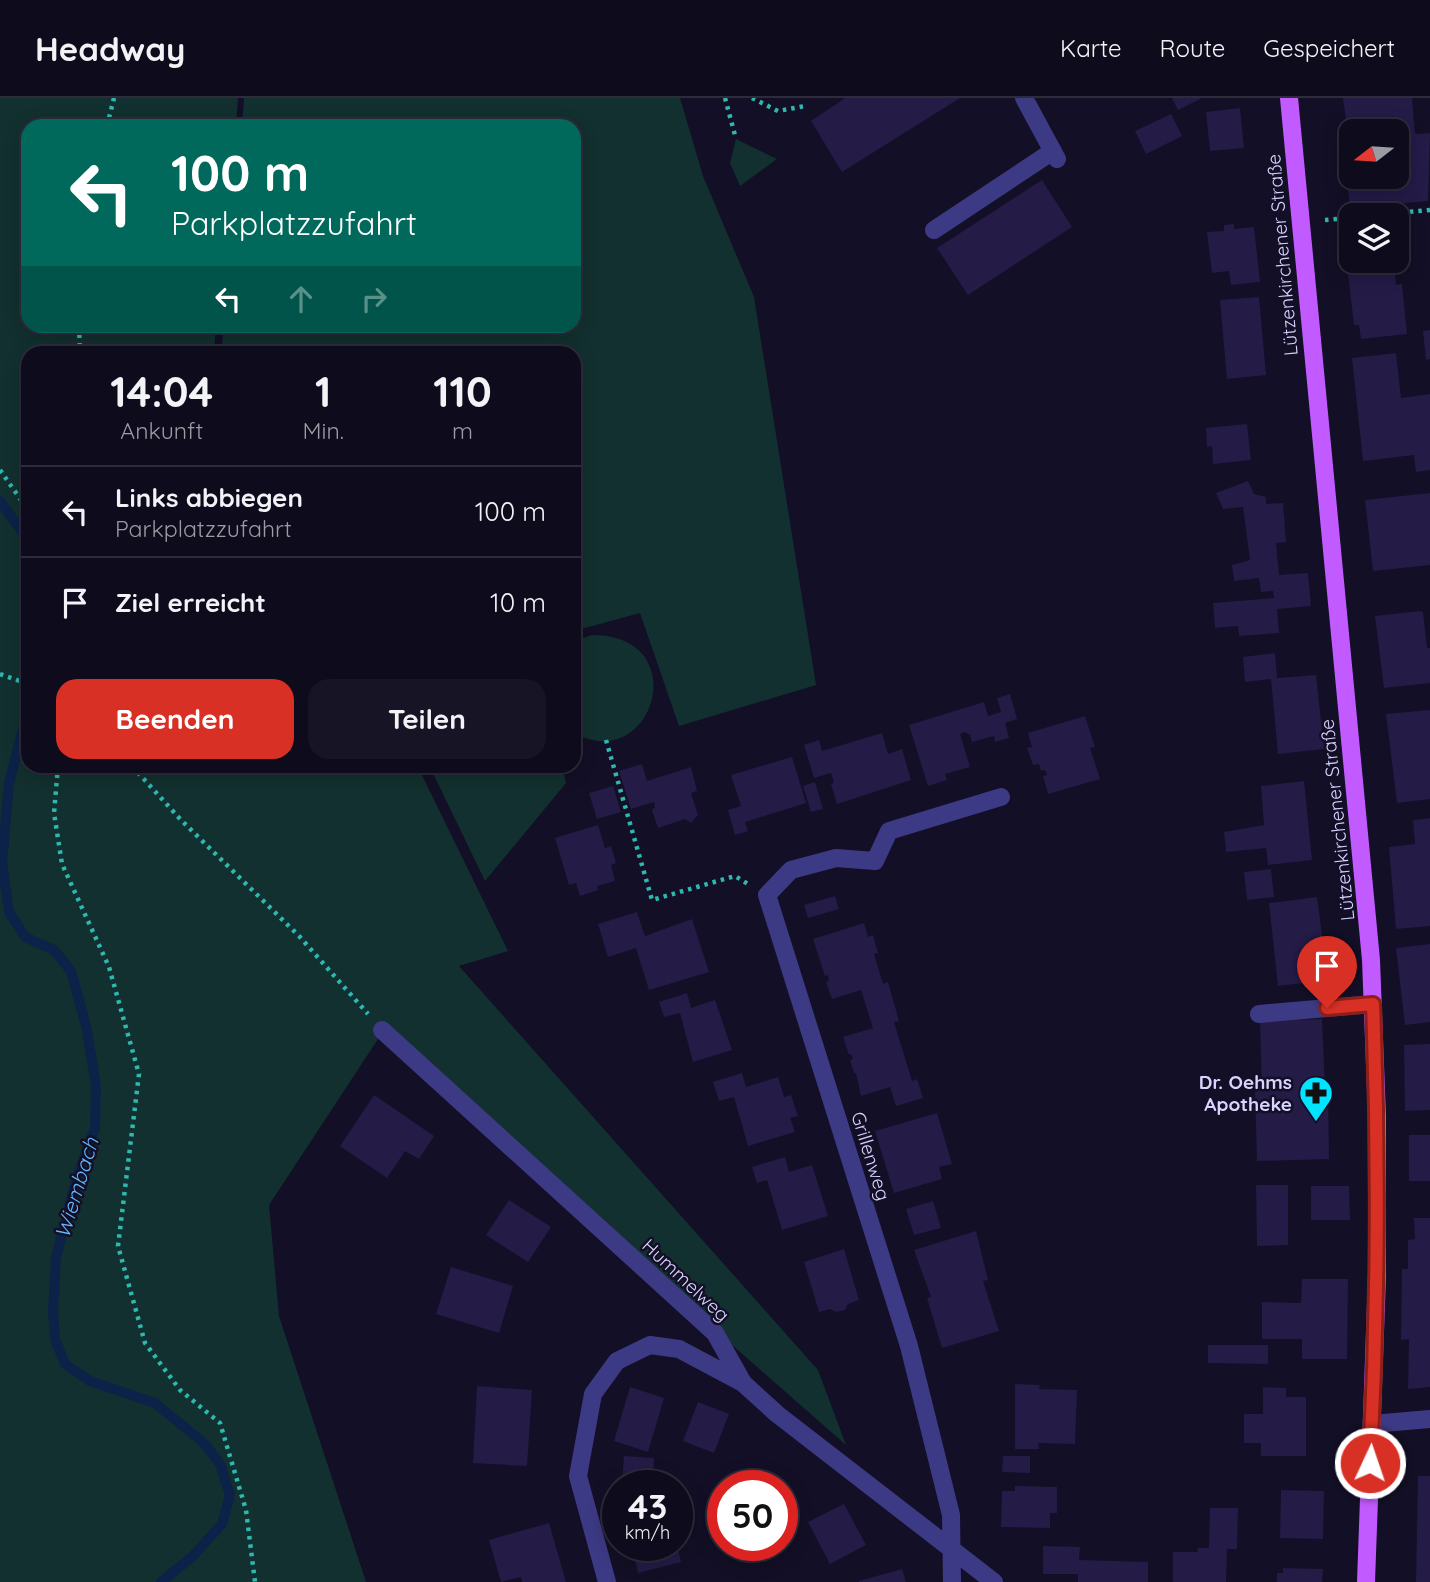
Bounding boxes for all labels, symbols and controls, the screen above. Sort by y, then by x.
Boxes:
text: Headway [35,28,185,69]
text: Karte [1060,33,1122,63]
text: Route [1160,33,1225,63]
text: Gespeichert [1263,33,1395,63]
north arrow [1339,119,1409,189]
map controls [1339,119,1409,273]
text: 100 m [171,142,309,203]
icon: left [56,147,147,238]
street label: Lützenkirchener Straße [1261,153,1303,357]
text: Parkplatzzufahrt [171,203,417,243]
button: layers [1339,203,1409,273]
icon: left [209,280,247,318]
icon: ahead [282,280,320,318]
icon: right [355,280,393,318]
text: 14:04 [110,365,213,418]
text: 1 [315,365,331,418]
text: 110 [433,365,492,418]
text: Ankunft [120,416,203,445]
text: Min. [303,416,344,445]
text: m [452,416,473,445]
text: Links abbiegen [115,481,303,514]
icon: left [56,493,94,531]
text: 100 m [475,495,546,528]
text: Parkplatzzufahrt [115,514,292,543]
icon: arrive [56,584,94,622]
text: Ziel erreicht [115,586,266,619]
text: 10 m [490,586,546,619]
button: Beenden [56,679,294,759]
button: Teilen [308,679,546,759]
street label: Lützenkirchener Straße [1314,718,1360,922]
pin [1297,936,1357,1008]
icon: arrive [1308,947,1346,985]
place label: Dr. Oehms Apotheke [1199,1070,1292,1116]
pharmacy icon: Dr. Oehms Apotheke [1297,1074,1335,1123]
street label: Grillenweg [846,1109,896,1203]
water label: Wiembach [48,1133,104,1241]
street label: Hummelweg [637,1233,735,1327]
position arrow [1333,1426,1407,1500]
speed limit sign: 50 [707,1470,798,1561]
text: 43 [628,1484,667,1528]
text: km/h [625,1521,670,1544]

